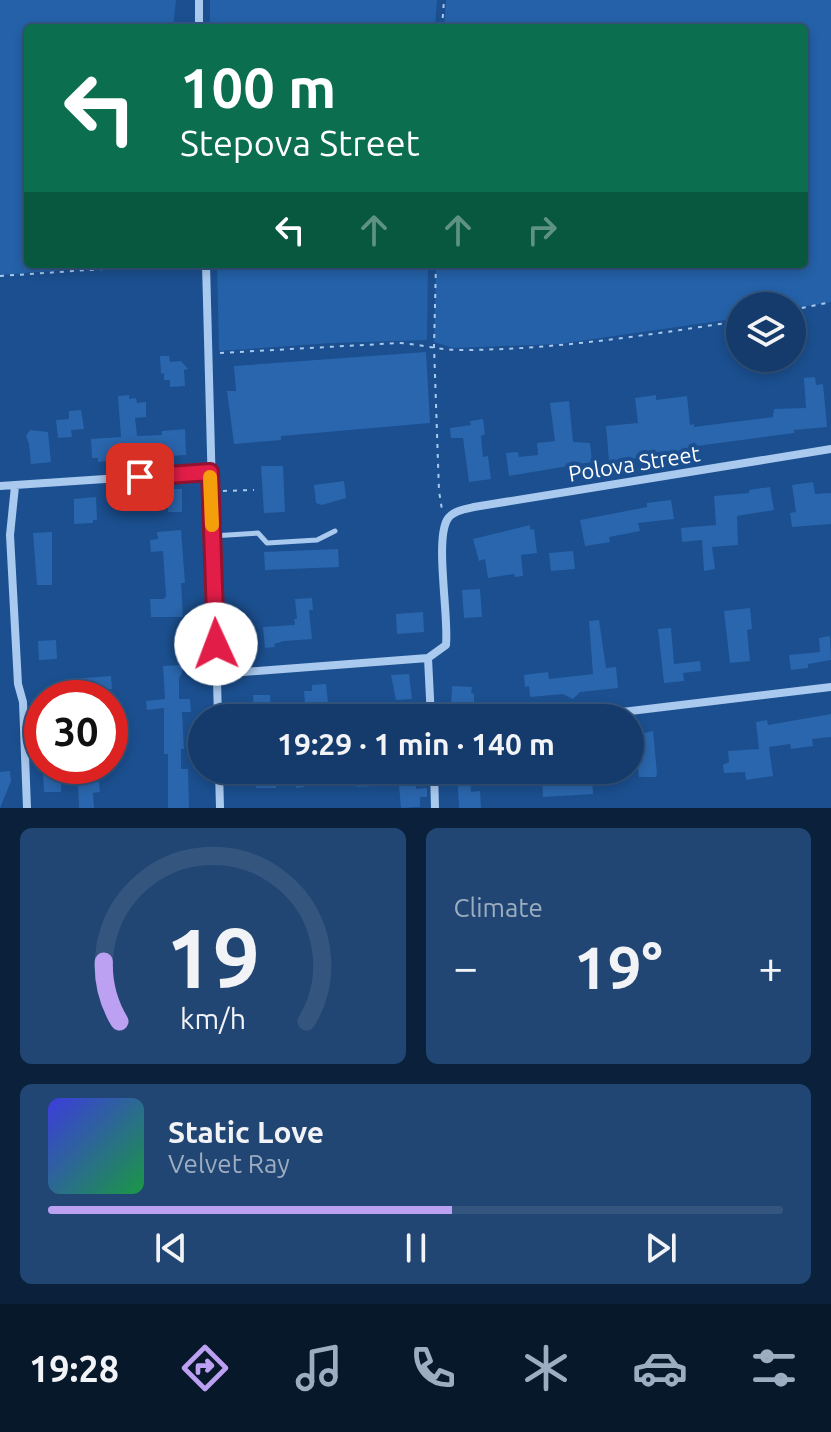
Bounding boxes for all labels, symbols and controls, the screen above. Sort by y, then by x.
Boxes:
icon: left [48,56,152,160]
text: 100 m [180,56,336,119]
text: Stepova Street [180,122,420,163]
icon: left [268,208,312,252]
icon: ahead [352,208,396,252]
icon: ahead [436,208,480,252]
icon: right [520,208,564,252]
map controls [726,292,806,372]
button: layers [726,292,806,372]
street label: Polova Street [566,440,702,486]
pin [106,443,174,511]
icon: arrive [118,455,162,499]
position arrow [174,602,258,686]
speed limit sign: 30 [24,680,128,784]
text: 19:29 · 1 min · 140 m [277,727,555,761]
text: Climate [454,893,543,922]
text: 19 [166,910,260,1004]
text: 19° [574,933,663,1000]
text: − [454,942,478,991]
text: + [758,942,783,991]
text: km/h [180,1002,246,1034]
text: Static Love [168,1115,324,1149]
text: Velvet Ray [168,1149,290,1178]
icon: previous [149,1226,193,1270]
icon: pause [394,1226,438,1270]
icon: next [639,1226,683,1270]
icon: directions [177,1340,233,1396]
icon: music [291,1340,347,1396]
icon: phone [405,1340,461,1396]
icon: climate [518,1340,574,1396]
icon: car [632,1340,688,1396]
icon: filters [746,1340,802,1396]
text: 19:28 [29,1348,119,1389]

